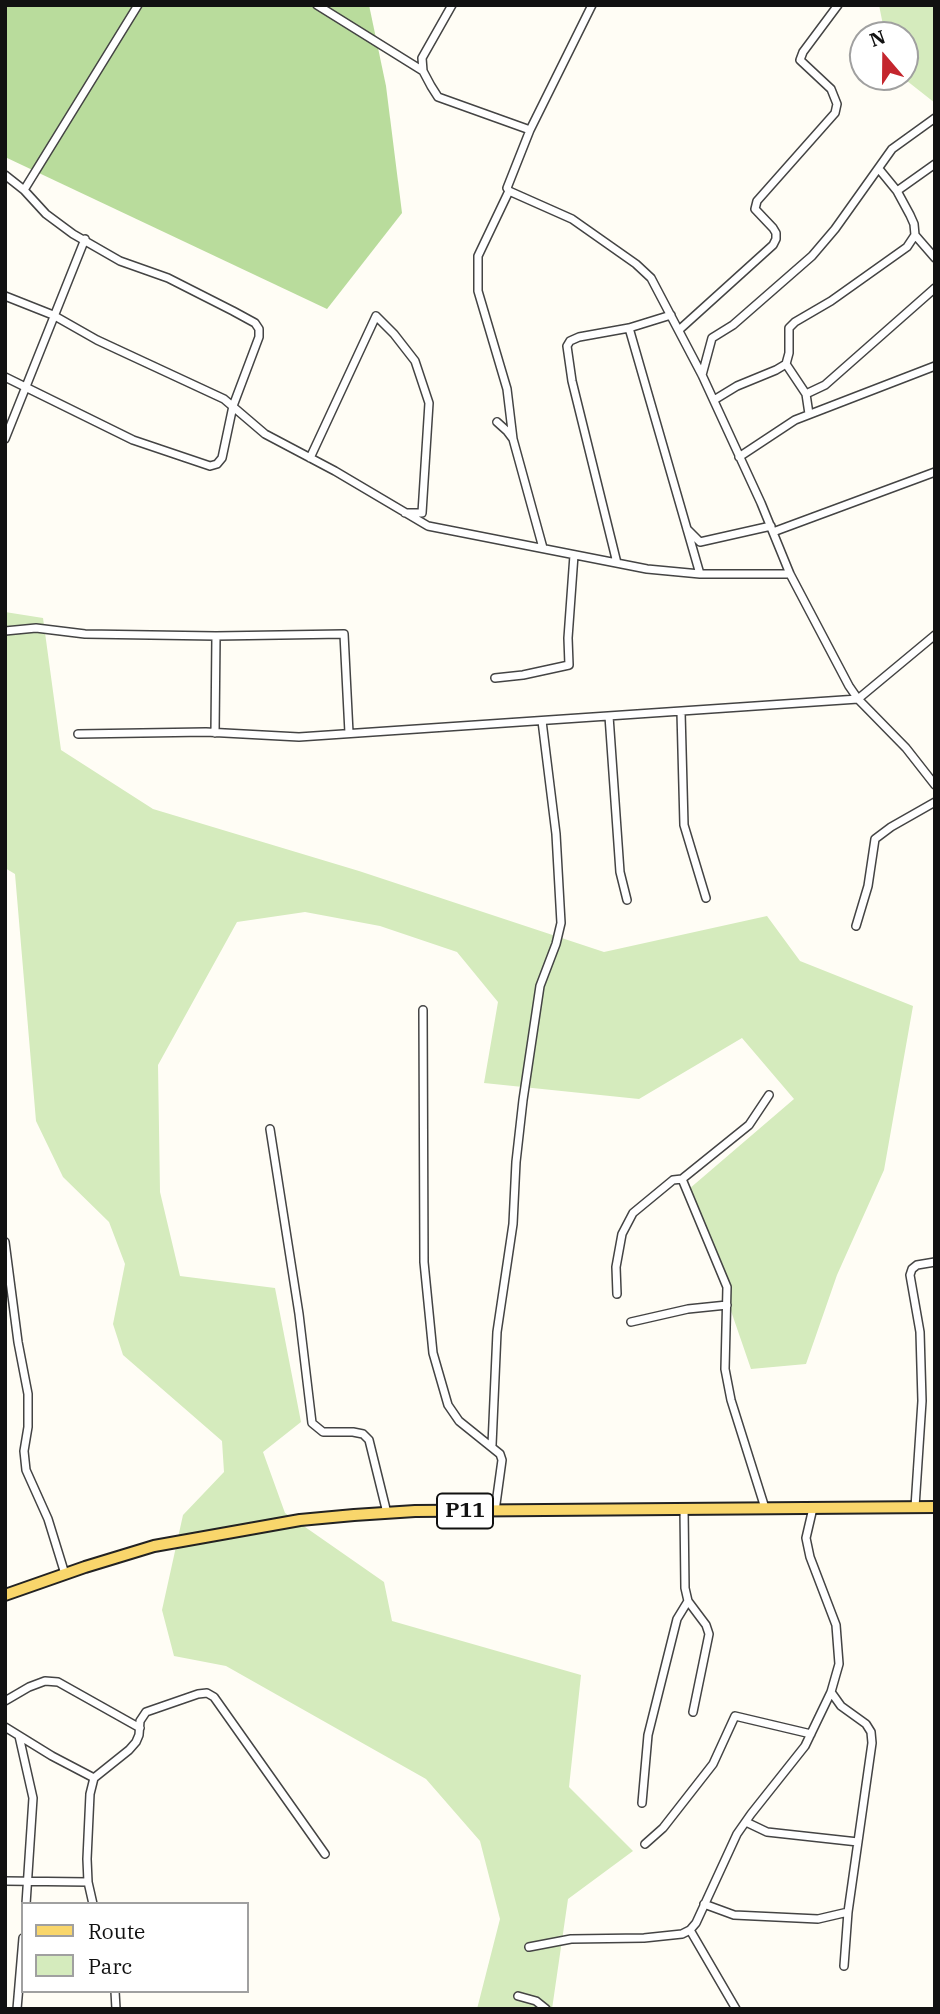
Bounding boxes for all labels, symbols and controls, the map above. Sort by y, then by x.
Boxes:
north arrow [849,21,919,91]
text: N [866,24,889,52]
road number: P11 [437,1494,493,1528]
legend [21,1902,248,1993]
text: Route [88,1917,145,1945]
text: Parc [88,1952,132,1980]

